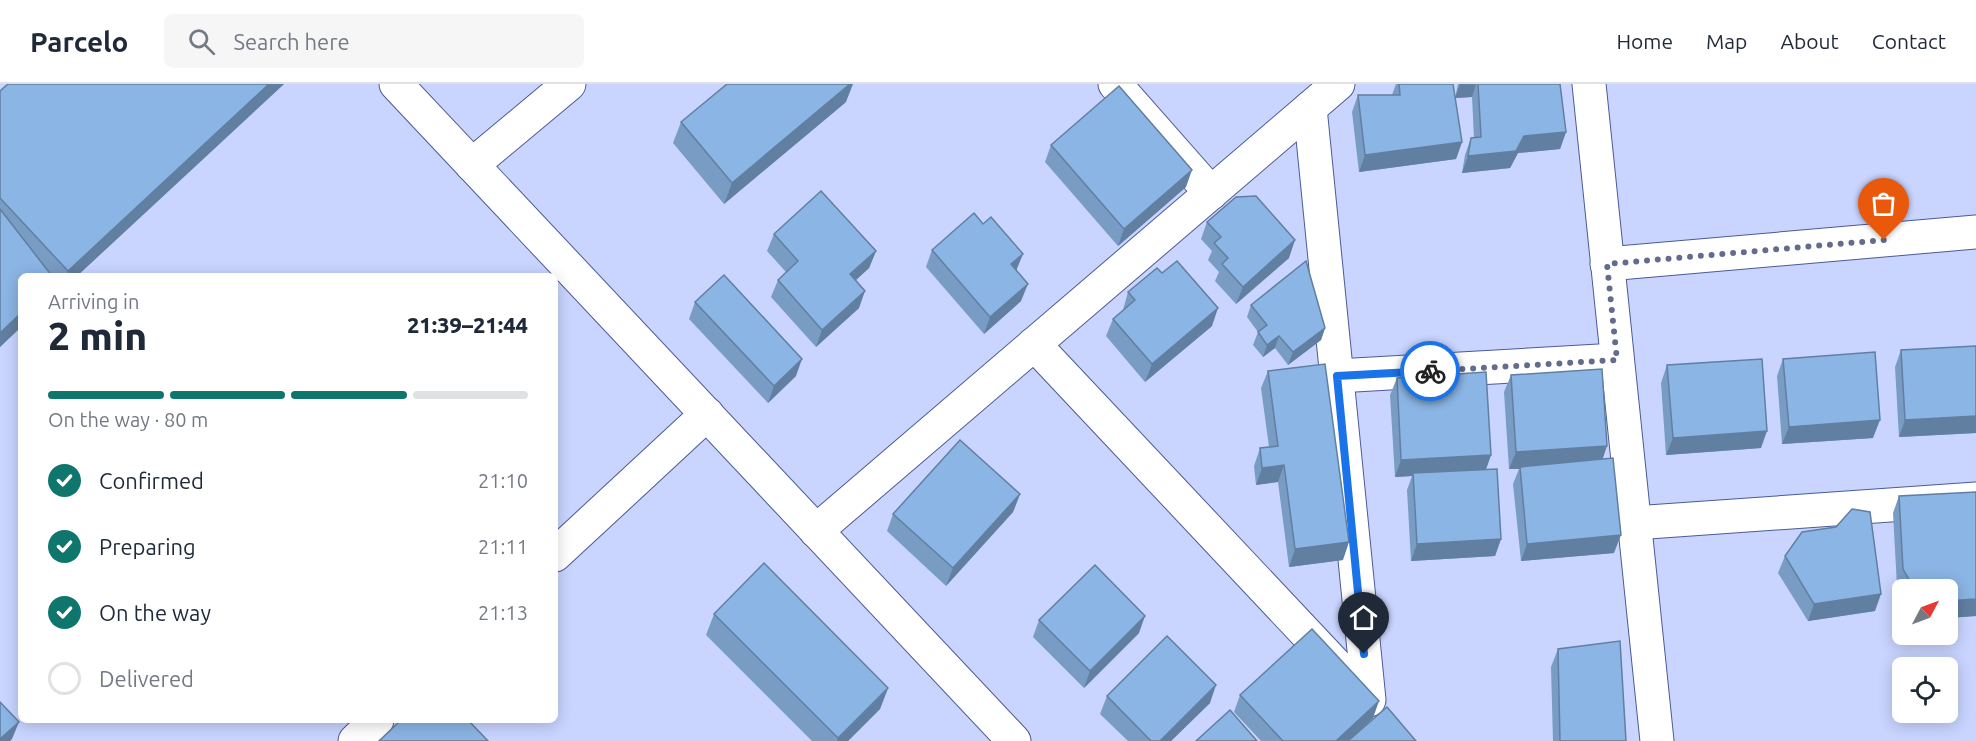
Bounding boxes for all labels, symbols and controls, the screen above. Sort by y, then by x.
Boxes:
search box [164,14,584,68]
icon: search [185,25,218,58]
text: Parcelo [30,26,128,57]
text: Search here [233,29,350,54]
text: Home [1616,29,1673,53]
text: Map [1706,29,1747,53]
text: About [1780,29,1839,53]
text: Contact [1872,29,1946,53]
pin [1858,178,1909,240]
icon: bag [1867,187,1900,220]
text: Arriving in [48,290,139,313]
text: 21:39–21:44 [407,312,528,337]
text: 2 min [48,314,147,357]
courier [1400,341,1460,401]
icon: bike [1414,355,1447,388]
text: On the way · 80 m [48,408,208,431]
icon: check [48,464,81,497]
text: Confirmed [99,468,204,493]
text: 21:10 [478,469,528,492]
icon: check [48,530,81,563]
text: Preparing [99,534,196,559]
text: 21:11 [478,535,528,558]
north arrow [1892,579,1958,645]
map controls [1892,579,1958,723]
pin [1338,592,1389,654]
icon: check [48,596,81,629]
text: On the way [99,600,211,625]
text: 21:13 [478,601,528,624]
icon: home [1347,601,1380,634]
button: locate [1892,657,1958,723]
text: Delivered [99,666,194,691]

